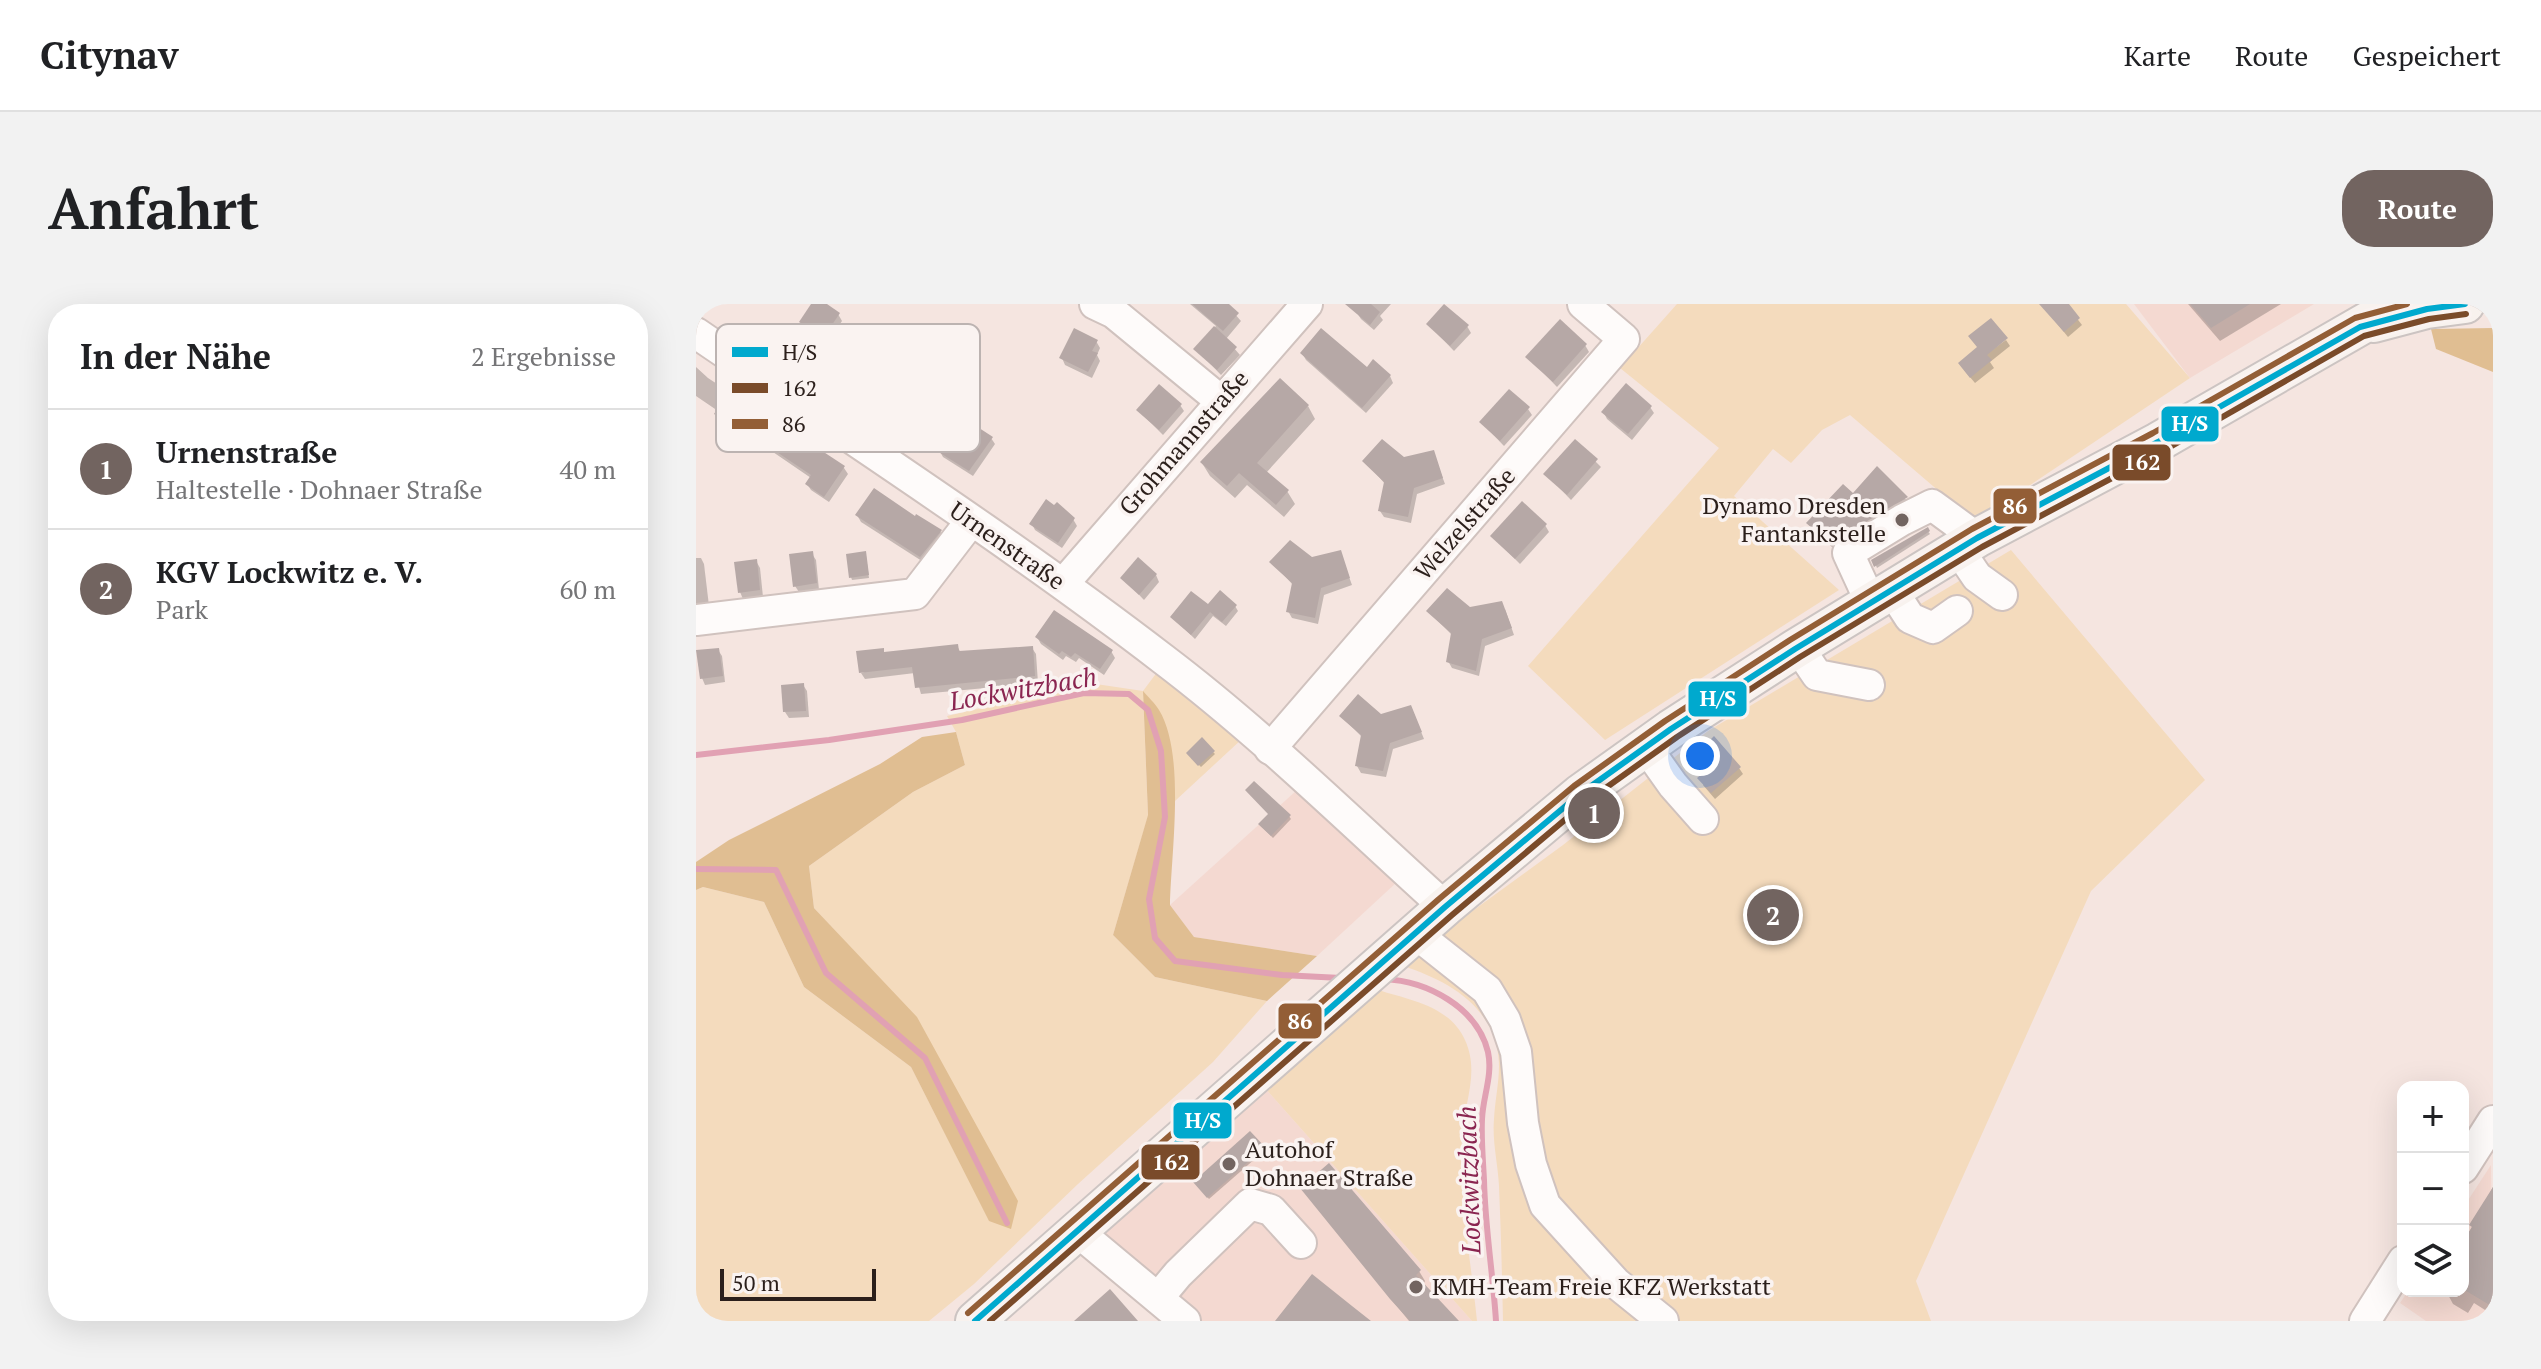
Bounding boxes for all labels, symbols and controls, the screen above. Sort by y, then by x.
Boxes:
text: Citynav [40,30,179,80]
text: Karte [2124,37,2191,74]
text: Route [2235,37,2308,74]
text: Gespeichert [2352,37,2501,74]
button: Route [2342,170,2493,247]
text: Anfahrt [48,171,259,245]
legend [716,324,980,452]
text: In der Nähe [80,334,271,379]
text: H/S [782,337,817,366]
text: 2 Ergebnisse [471,339,616,373]
street label: Grohmannstraße [1111,363,1255,522]
text: 162 [782,373,817,402]
line badge: H/S [2160,405,2220,443]
text: H/S [2172,408,2208,437]
text: 86 [782,409,806,438]
text: Urnenstraße [156,432,337,472]
line badge: 162 [2111,443,2172,482]
text: 162 [2123,447,2161,476]
text: 1 [99,452,113,486]
text: 40 m [560,452,616,486]
street label: Welzelstraße [1407,460,1522,586]
text: Haltestelle · Dohnaer Straße [156,472,483,506]
line badge: 86 [1992,487,2038,525]
place label: Dynamo Dresden Fantankstelle [1702,489,1886,549]
text: 86 [2003,491,2027,520]
street label: Urnenstraße [944,494,1072,597]
marker: Dynamo Dresden Fantankstelle [1893,511,1911,529]
text: KGV Lockwitz e. V. [156,552,423,592]
text: 2 [99,572,113,606]
text: 60 m [560,572,616,606]
text: Park [156,592,208,626]
water label: Lockwitzbach [946,658,1099,718]
line badge: H/S [1687,680,1748,718]
text: H/S [1700,683,1736,712]
your location [1680,736,1720,776]
pin: 1 [1568,783,1620,843]
pin: 2 [1747,885,1799,945]
line badge: 86 [1277,1002,1323,1040]
text: 86 [1288,1006,1312,1035]
map controls [2397,1081,2469,1297]
button: + [2397,1081,2469,1153]
line badge: H/S [1172,1101,1233,1140]
text: H/S [1185,1105,1221,1134]
water label: Lockwitzbach [1448,1105,1488,1256]
place label: Autohof Dohnaer Straße [1245,1133,1413,1193]
line badge: 162 [1140,1143,1201,1181]
text: 162 [1152,1147,1190,1176]
button: − [2397,1153,2469,1225]
marker: Autohof Dohnaer Straße [1220,1155,1238,1173]
button: layers [2397,1225,2469,1297]
scale bar [720,1265,876,1301]
text: 50 m [732,1268,780,1297]
place label: KMH-Team Freie KFZ Werkstatt [1432,1270,1771,1302]
marker: KMH-Team Freie KFZ Werkstatt [1407,1278,1425,1296]

